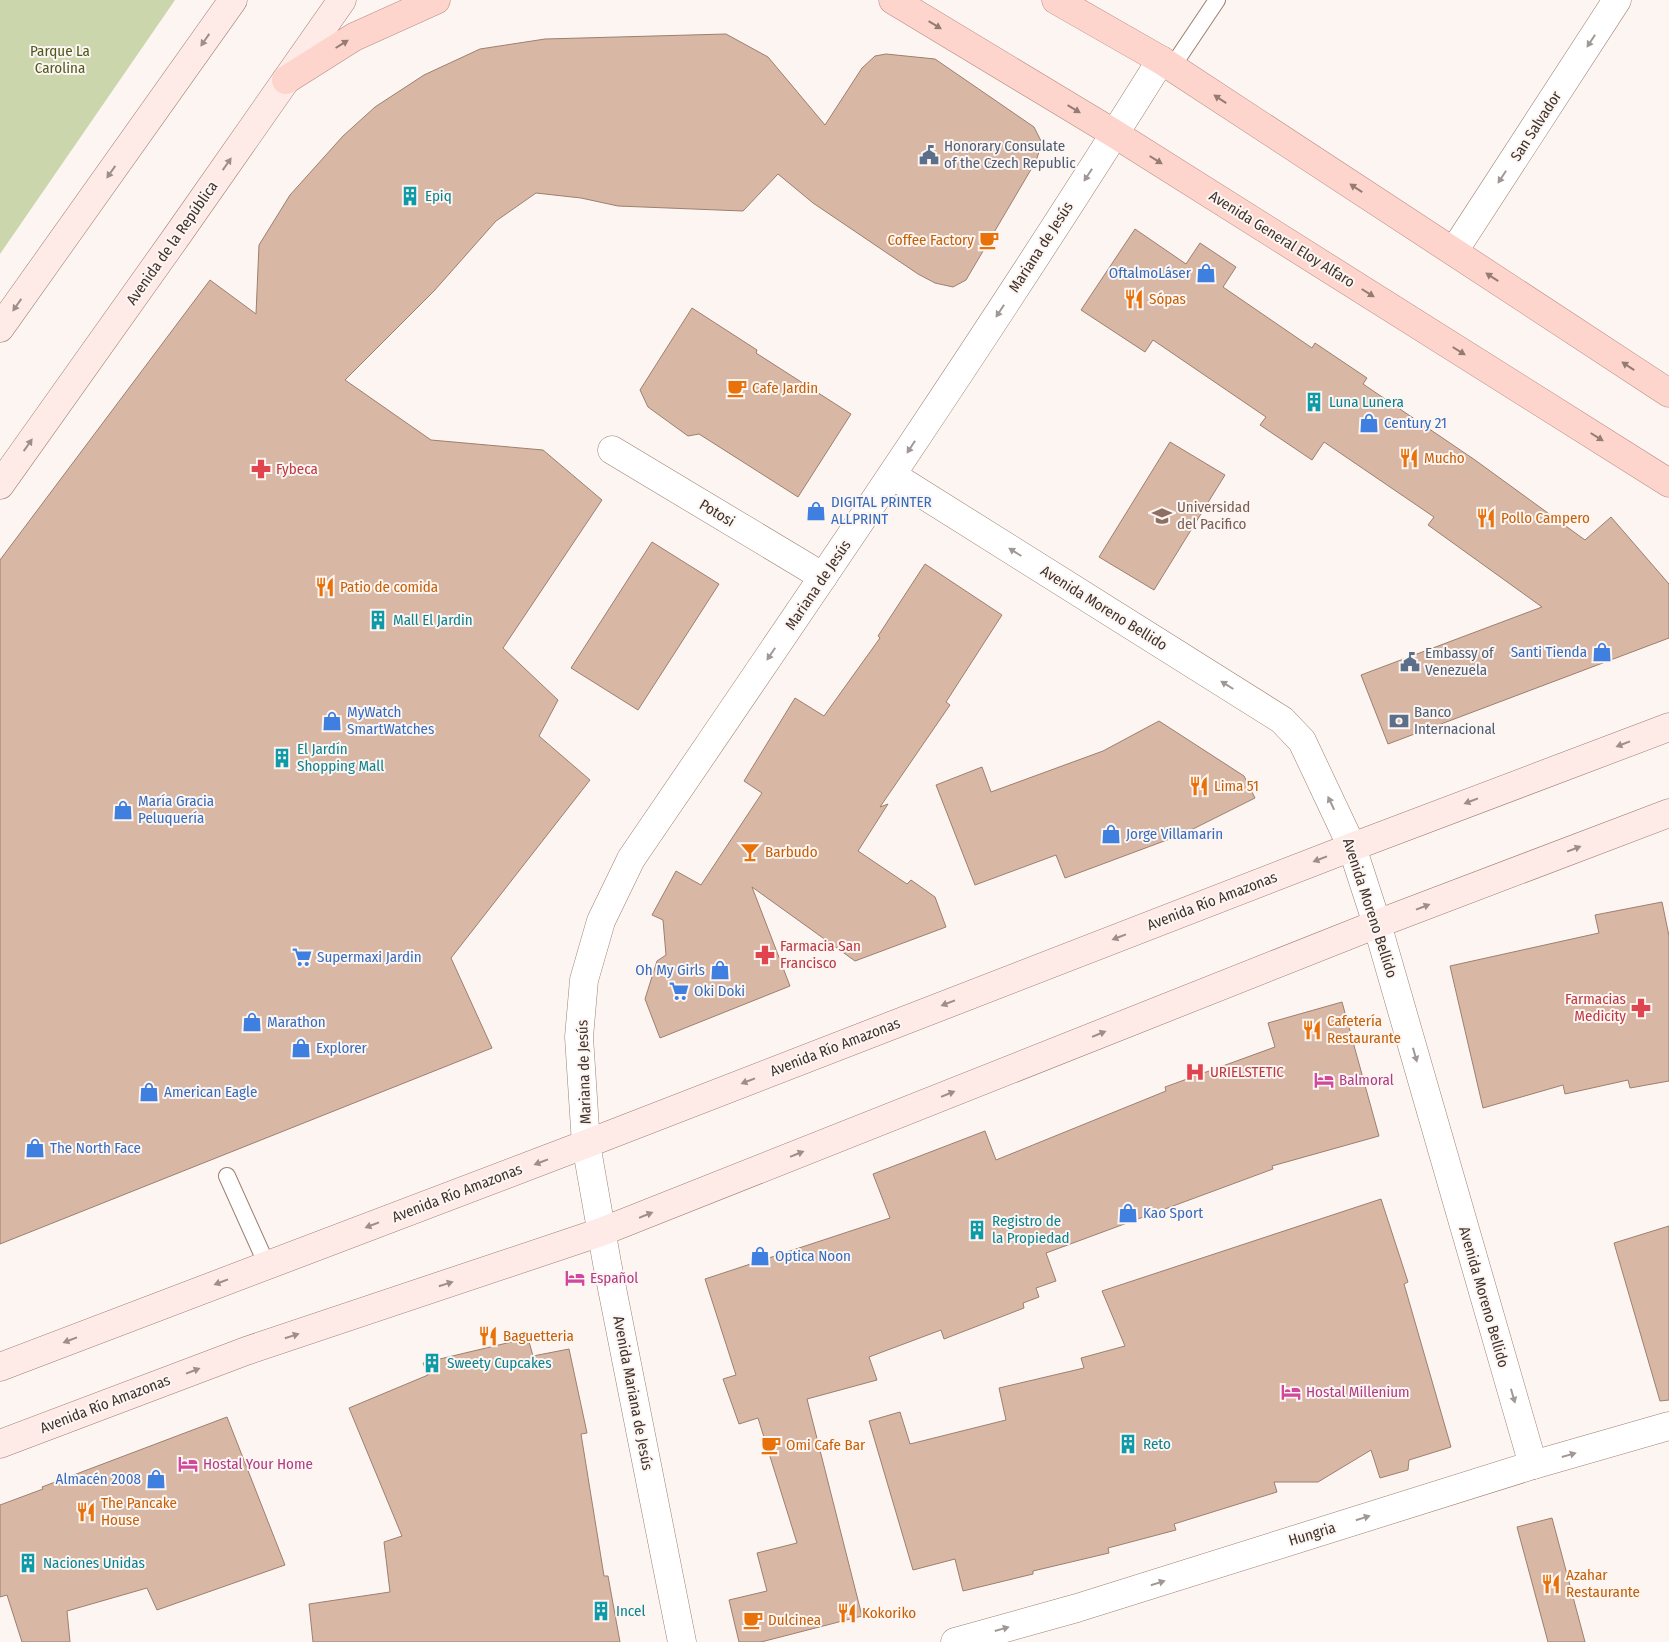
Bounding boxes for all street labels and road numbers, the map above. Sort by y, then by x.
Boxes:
street label: San Salvador [1507,87,1566,164]
street label: Avenida de la República [123,178,221,308]
street label: Avenida General Eloy Alfaro [1206,187,1358,291]
street label: Mariana de Jesús [1005,198,1077,296]
street label: Potosi [696,495,738,531]
street label: Mariana de Jesús [781,537,855,633]
street label: Avenida Moreno Bellido [1037,562,1171,654]
street label: Avenida Moreno Bellido [1339,836,1401,980]
street label: Avenida Río Amazonas [1144,868,1280,934]
street label: Avenida Río Amazonas [767,1014,903,1080]
street label: Mariana de Jesús [573,1020,595,1124]
street label: Avenida Río Amazonas [389,1160,525,1226]
street label: Avenida Moreno Bellido [1455,1224,1513,1370]
street label: Avenida Mariana de Jesús [609,1314,657,1472]
street label: Avenida Río Amazonas [37,1371,173,1437]
street label: Hungria [1286,1518,1338,1550]

